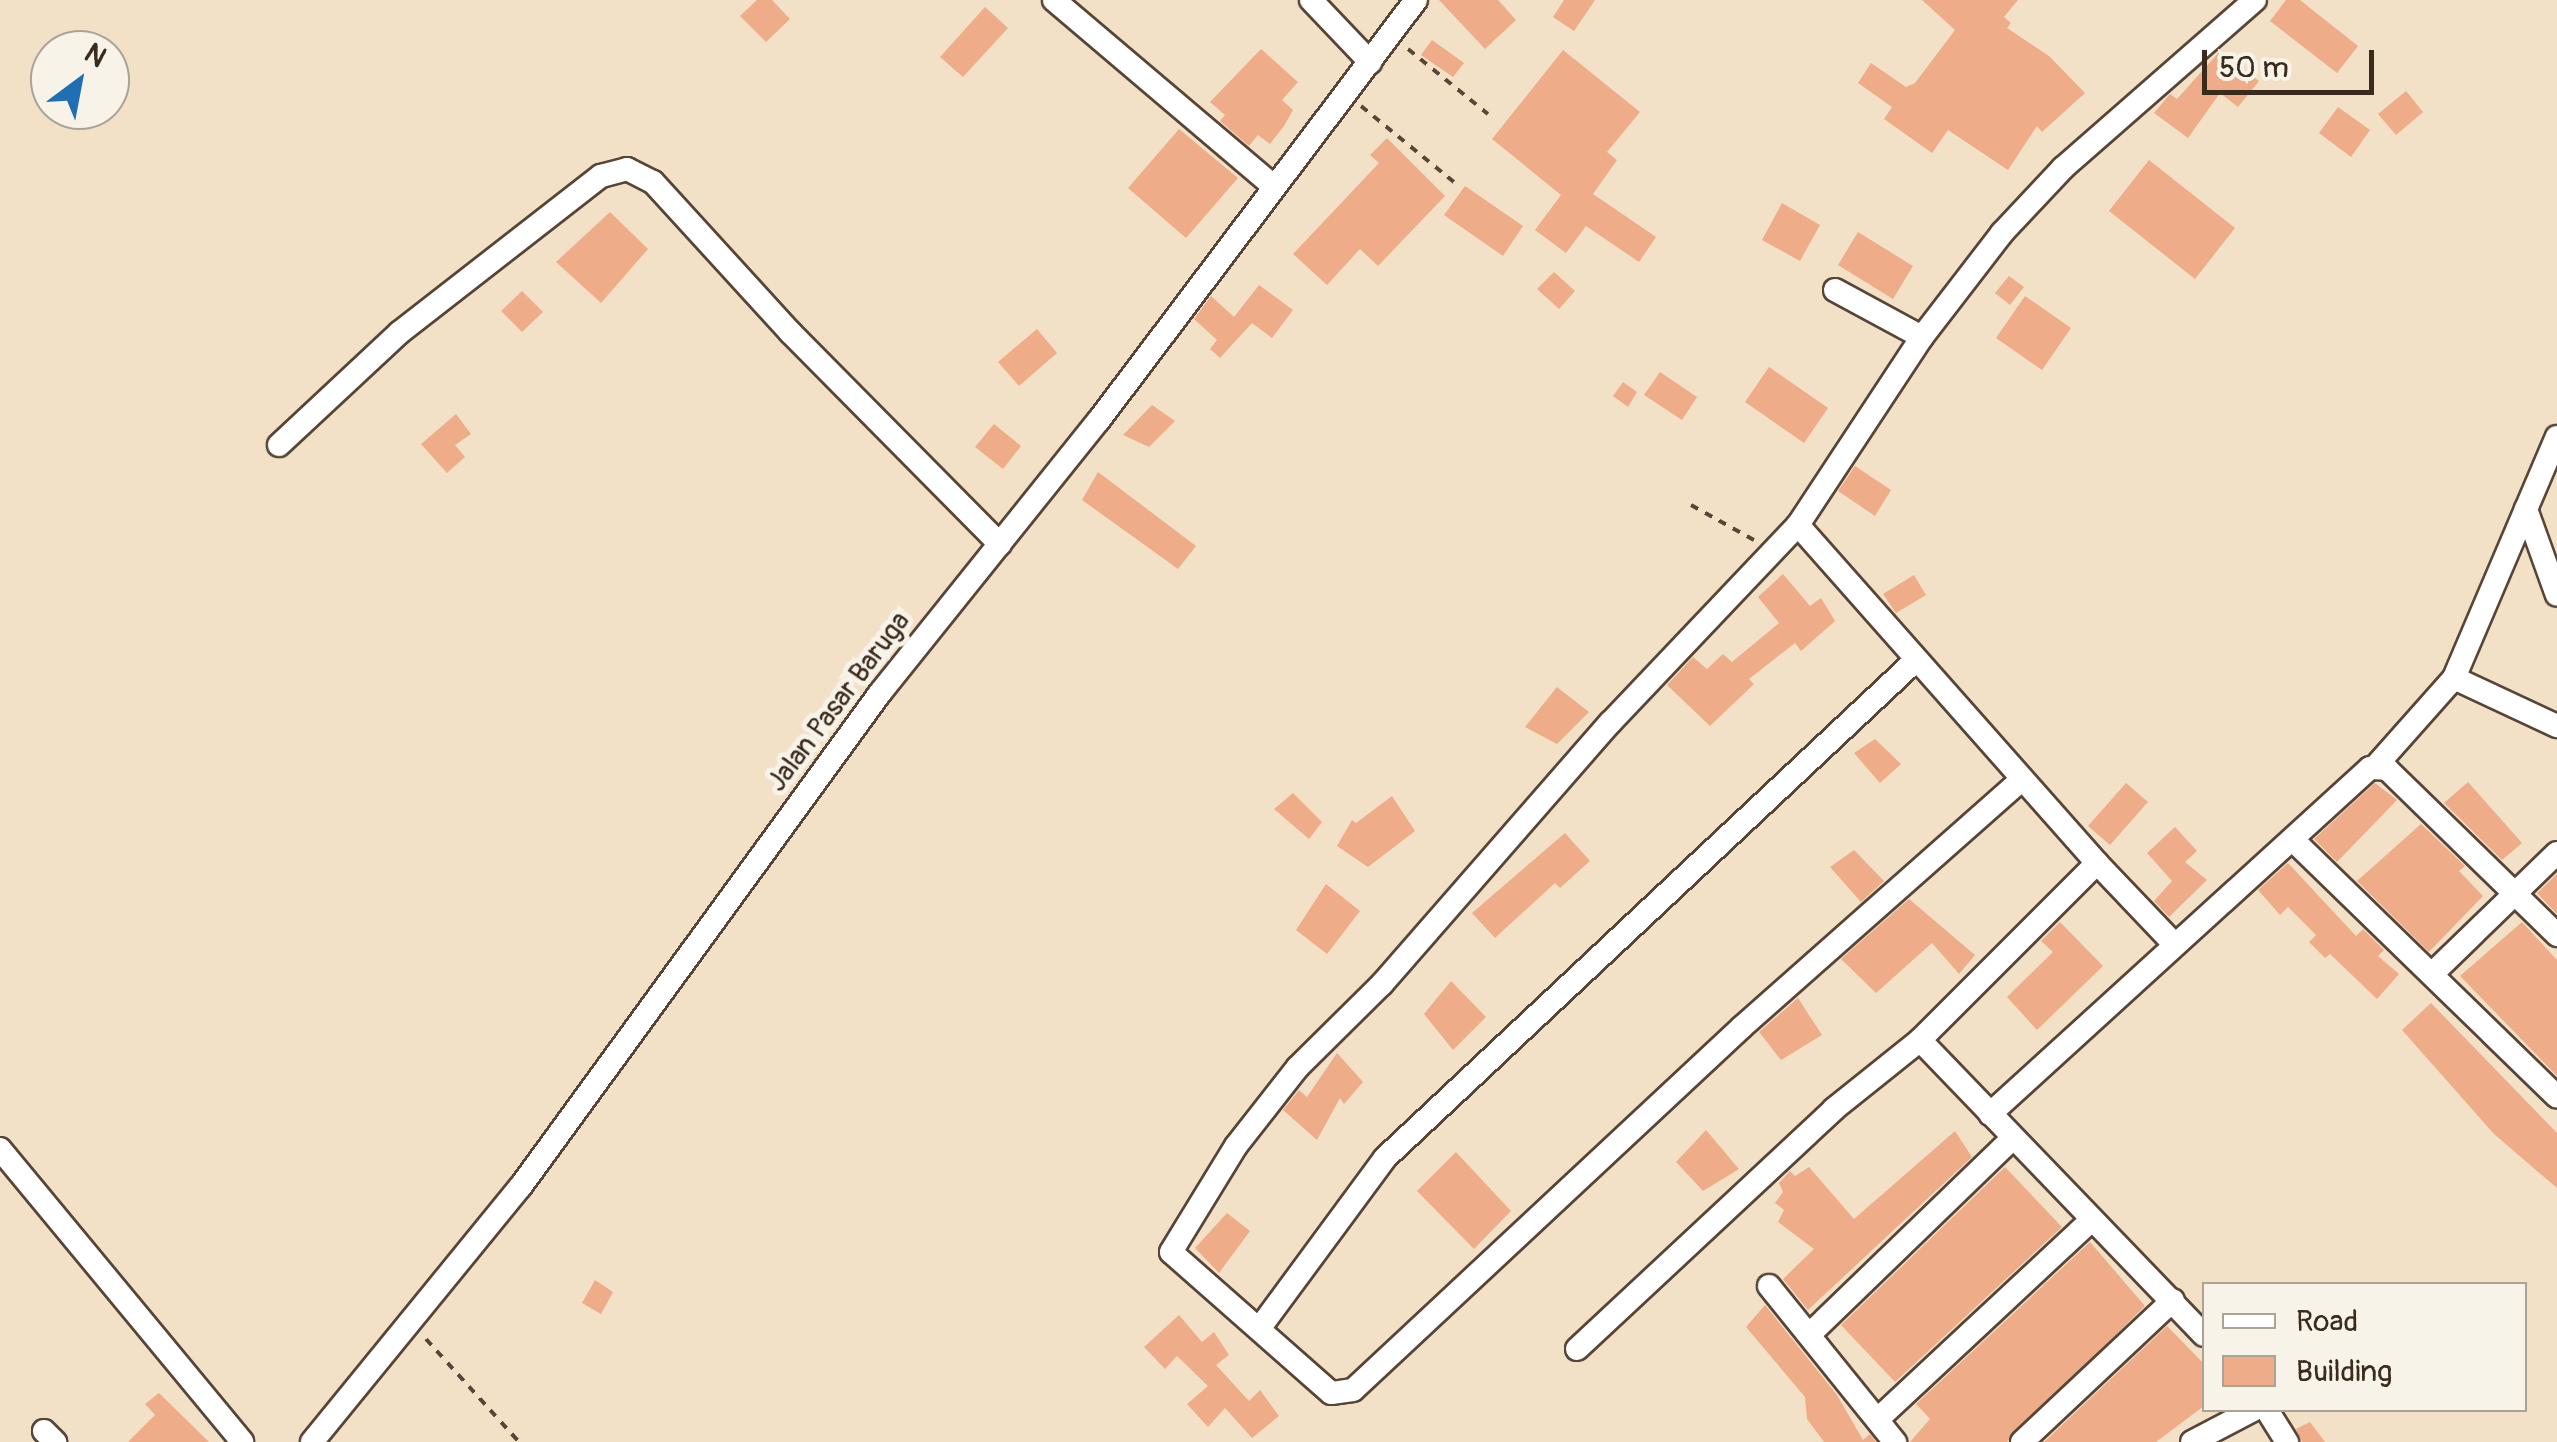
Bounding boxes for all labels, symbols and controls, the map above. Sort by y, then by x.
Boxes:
north arrow [30,30,130,130]
scale bar [2207,30,2380,92]
text: N [78,36,112,76]
text: 50 m [2219,49,2289,86]
street label: Jalan Pasar Baruga [761,606,917,798]
legend [2202,1282,2527,1412]
text: Road [2296,1303,2358,1340]
text: Building [2296,1353,2392,1390]

